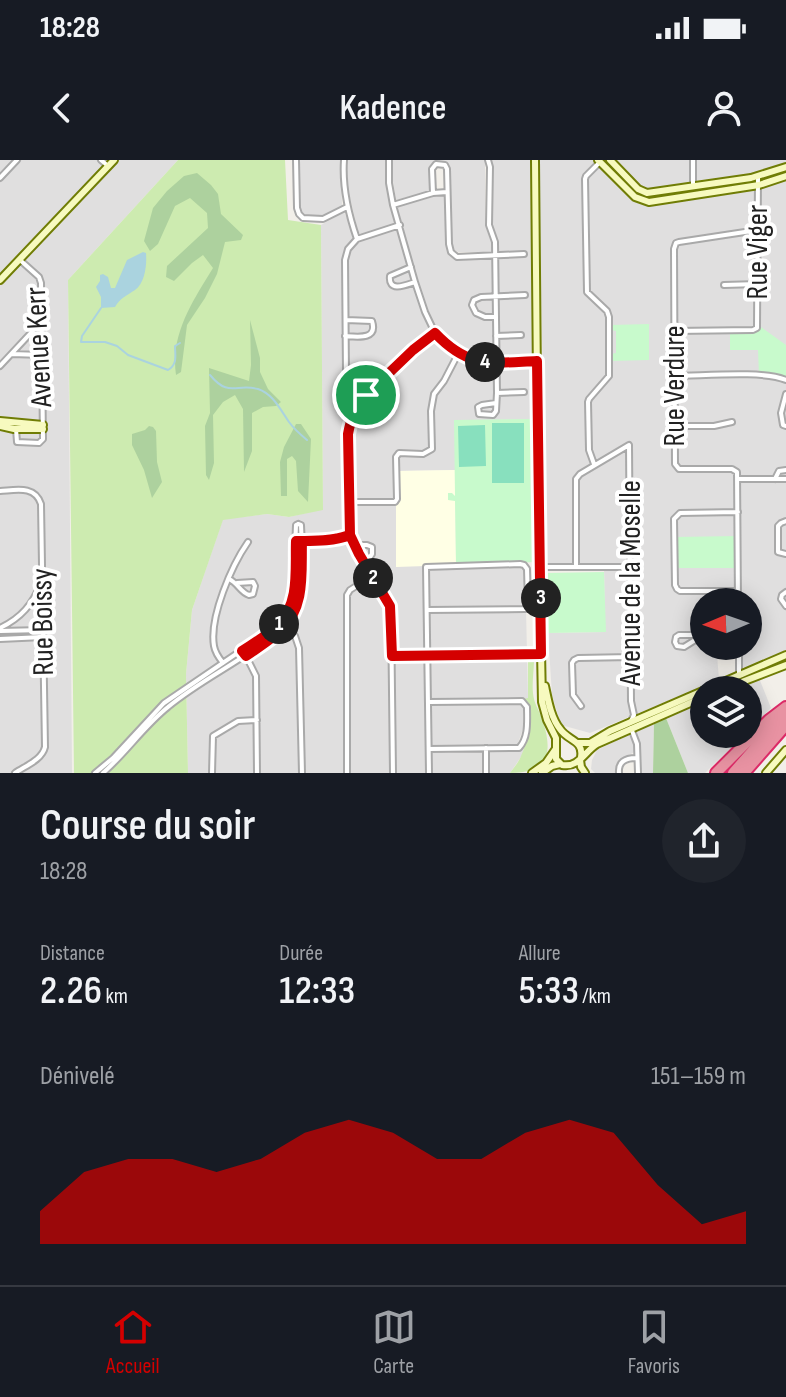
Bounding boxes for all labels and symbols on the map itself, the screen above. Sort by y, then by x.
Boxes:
street label: Rue Viger [740,204,776,299]
street label: Avenue Kerr [18,286,60,409]
street label: Rue Verdure [657,325,693,447]
pin: 4 [465,342,505,382]
pin [332,361,400,429]
street label: Avenue de la Moselle [613,480,649,687]
pin: 2 [353,558,393,598]
street label: Rue Boissy [24,568,62,676]
pin: 3 [521,578,561,618]
north arrow [690,588,762,660]
pin: 1 [259,604,299,644]

